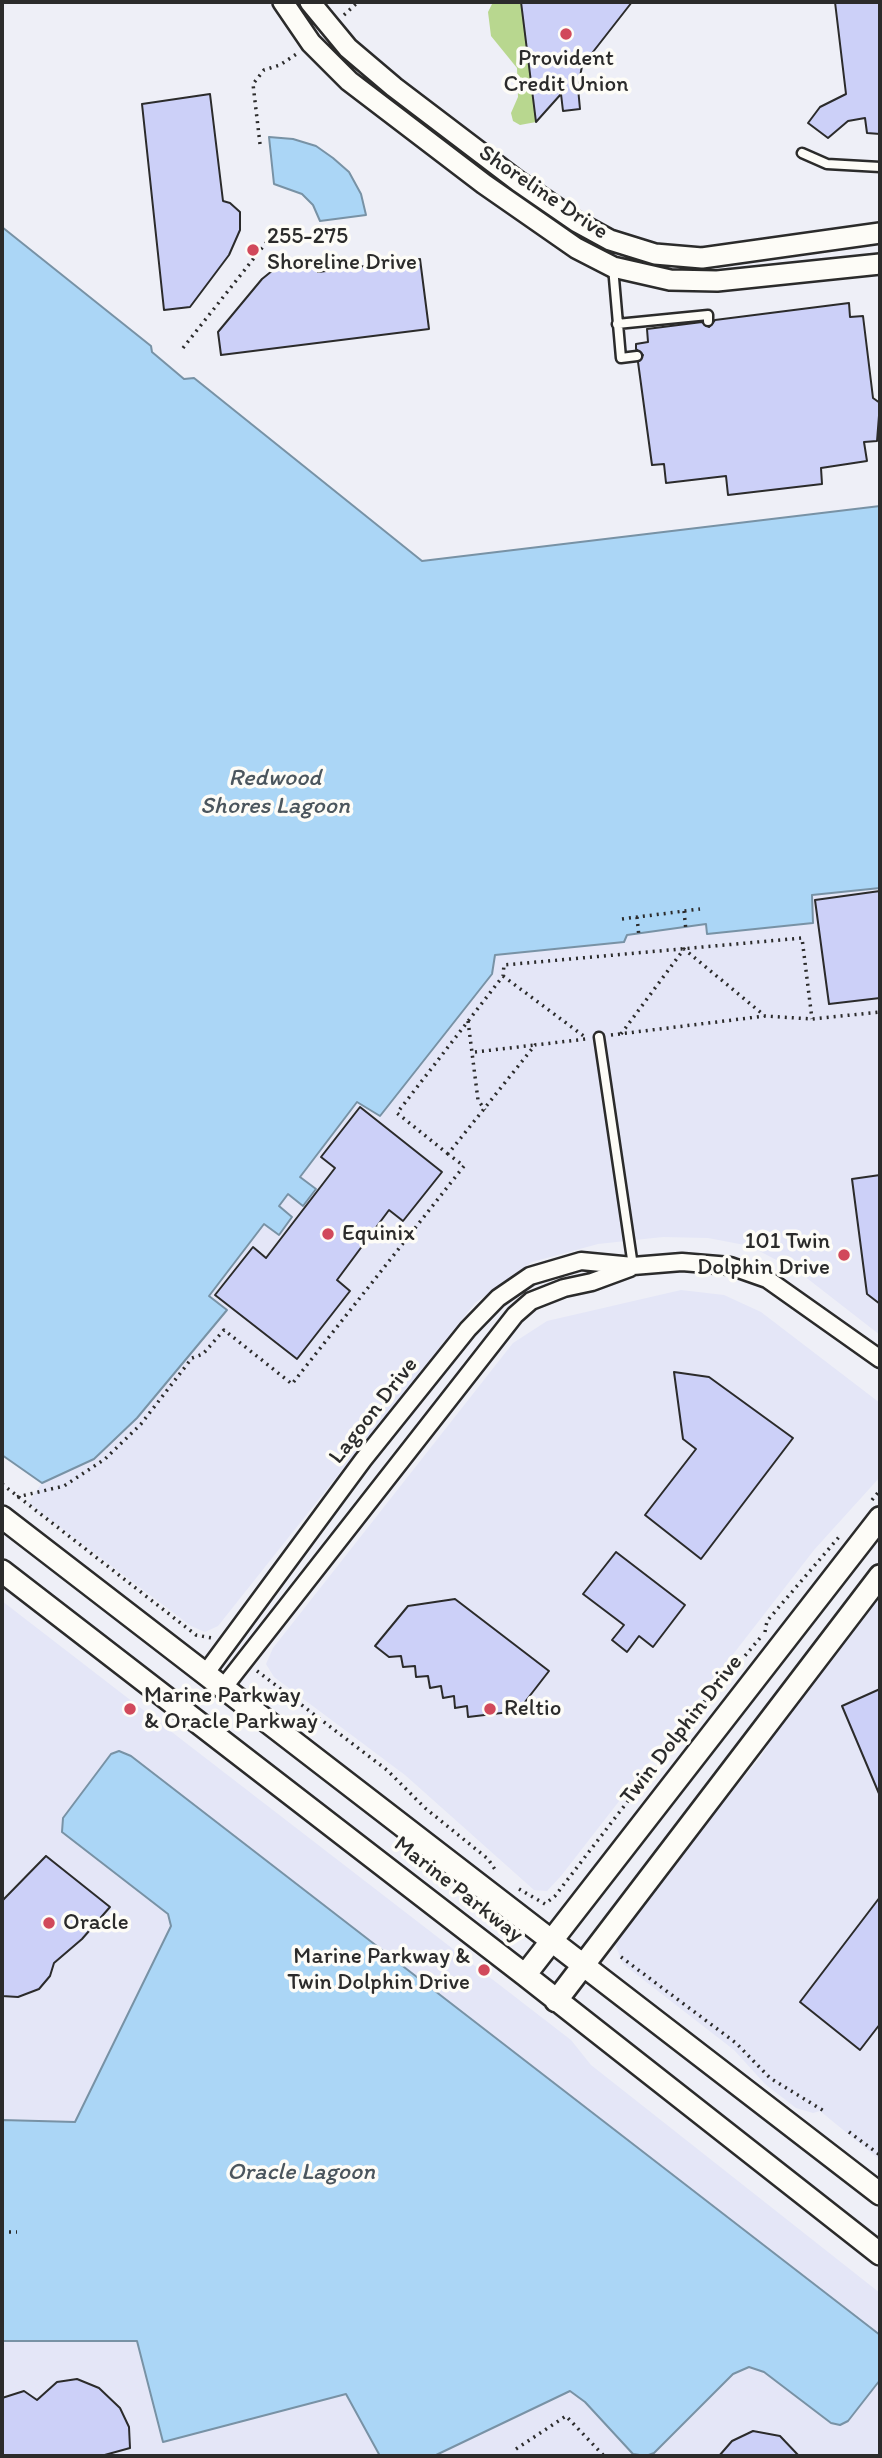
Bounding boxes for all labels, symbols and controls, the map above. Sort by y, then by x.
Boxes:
marker: Provident Credit Union [558,26,574,42]
place label: Provident Credit Union [504,45,628,99]
street label: Shoreline Drive [473,140,613,246]
place label: 255-275 Shoreline Drive [267,223,417,277]
marker: 255-275 Shoreline Drive [245,242,261,258]
water label: Redwood Shores Lagoon [200,765,350,821]
place label: Equinix [342,1220,415,1248]
marker: Equinix [320,1226,336,1242]
place label: 101 Twin Dolphin Drive [697,1228,830,1282]
marker: 101 Twin Dolphin Drive [836,1247,852,1263]
street label: Lagoon Drive [324,1352,424,1470]
street label: Twin Dolphin Drive [615,1650,749,1810]
place label: Marine Parkway & Oracle Parkway [144,1682,318,1736]
place label: Reltio [504,1695,561,1723]
marker: Marine Parkway & Oracle Parkway [122,1701,138,1717]
marker: Reltio [482,1701,498,1717]
street label: Marine Parkway [388,1831,528,1949]
place label: Oracle [63,1909,129,1937]
marker: Oracle [41,1915,57,1931]
place label: Marine Parkway & Twin Dolphin Drive [287,1943,470,1997]
marker: Marine Parkway & Twin Dolphin Drive [476,1962,492,1978]
water label: Oracle Lagoon [227,2159,375,2187]

